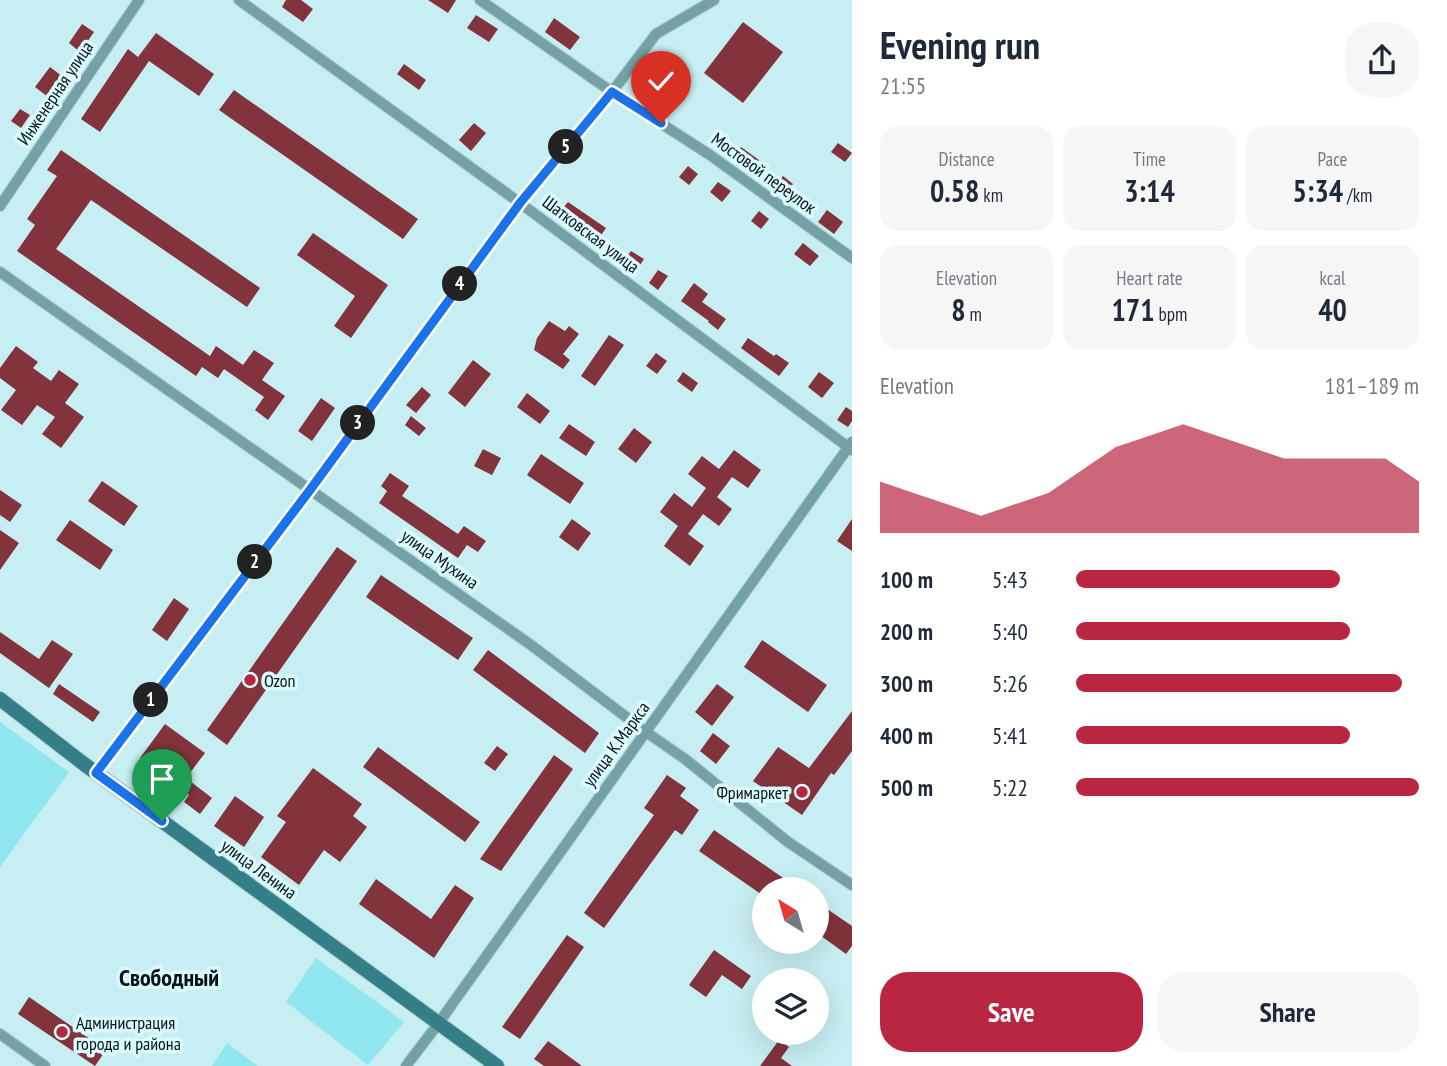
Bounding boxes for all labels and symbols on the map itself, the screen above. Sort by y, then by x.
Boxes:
street label: Инженерная улица [12,37,98,149]
pin [631,51,691,123]
street label: Мостовой переулок [707,127,821,219]
pin: 5 [548,130,584,164]
street label: Шатковская улица [538,190,644,278]
pin: 4 [442,266,477,302]
pin: 3 [340,406,376,440]
street label: улица Мухина [397,524,483,594]
pin: 2 [238,544,272,580]
place label: Ozon [264,669,296,692]
marker: Ozon [242,672,258,688]
pin: 1 [134,682,168,718]
street label: улица К.Маркса [577,697,655,791]
pin [132,749,192,821]
place label: Фримаркет [716,781,788,804]
marker: Фримаркет [794,784,810,800]
street label: улица Ленина [217,834,301,904]
north arrow [752,877,830,954]
district label: Свободный [119,962,219,993]
place label: Администрация города и района [76,1011,181,1055]
marker: Администрация города и района [54,1024,70,1040]

